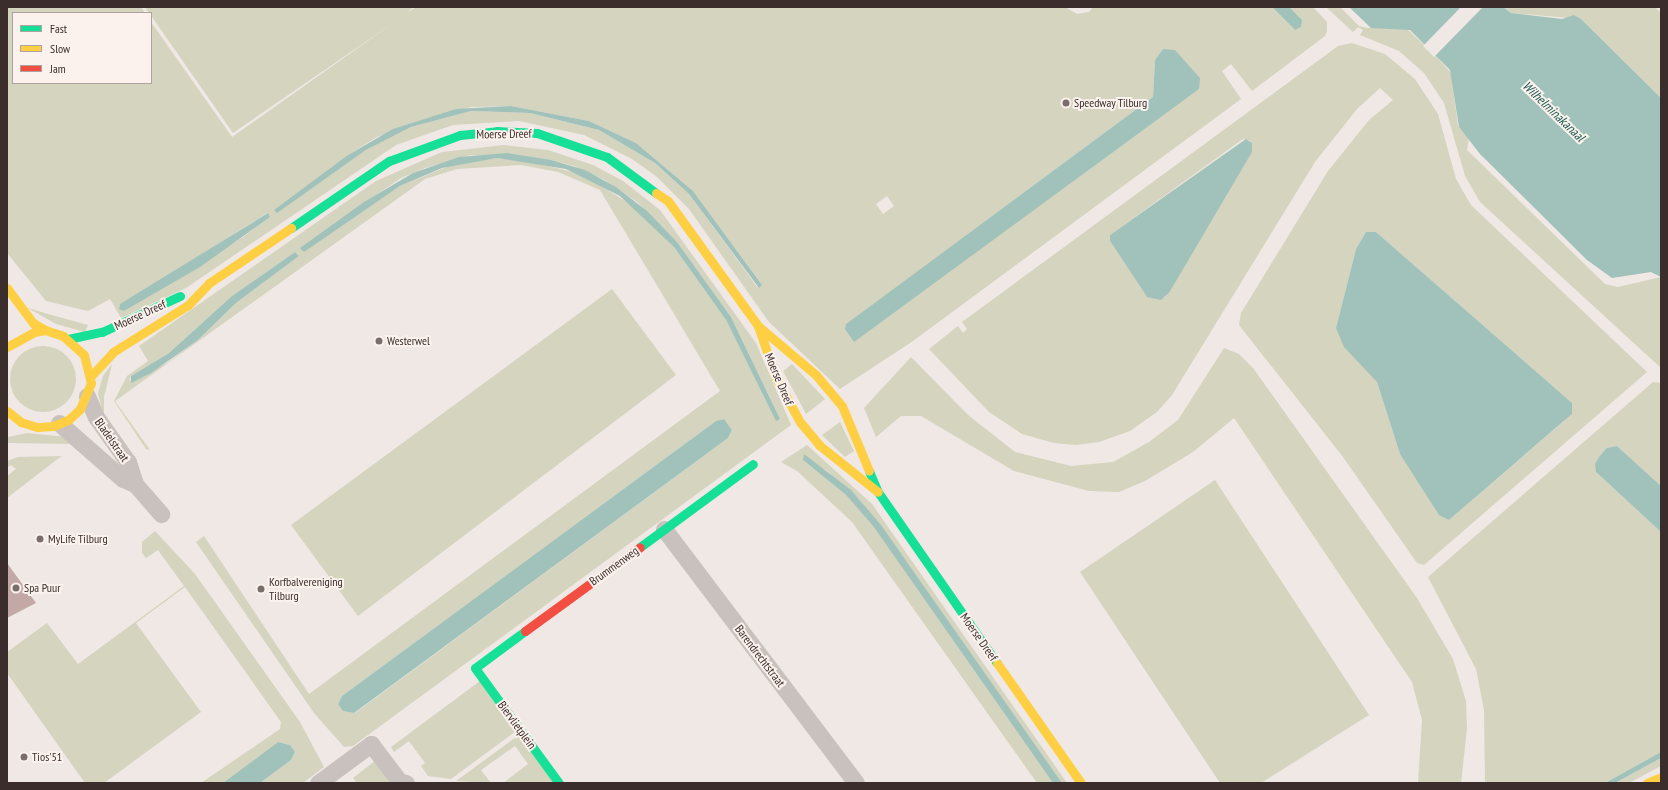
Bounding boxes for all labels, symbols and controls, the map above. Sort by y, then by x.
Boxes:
legend [12,12,152,84]
text: Fast [50,21,67,36]
text: Slow [50,41,70,56]
text: Jam [50,61,66,76]
water label: Wilhelminakanaal [1519,79,1587,145]
place label: Speedway Tilburg [1074,96,1148,110]
marker: Speedway Tilburg [1061,98,1071,108]
street label: Moerse Dreef [476,126,532,142]
street label: Moerse Dreef [112,297,168,333]
place label: Westerwel [387,334,430,348]
marker: Westerwel [374,336,384,346]
street label: Moerse Dreef [762,351,796,407]
street label: Bladelstraat [92,415,132,465]
place label: MyLife Tilburg [48,532,108,546]
marker: MyLife Tilburg [35,534,45,544]
street label: Brummenweg [587,543,641,589]
place label: Korfbalvereniging Tilburg [269,575,343,603]
place label: Spa Puur [24,581,60,595]
marker: Spa Puur [11,583,21,593]
marker: Korfbalvereniging Tilburg [256,584,266,594]
street label: Moerse Dreef [957,610,1001,664]
street label: Barendrechtstraat [732,622,788,690]
street label: Biervlietplein [495,698,539,752]
place label: Tios'51 [32,750,62,764]
marker: Tios'51 [19,752,29,762]

